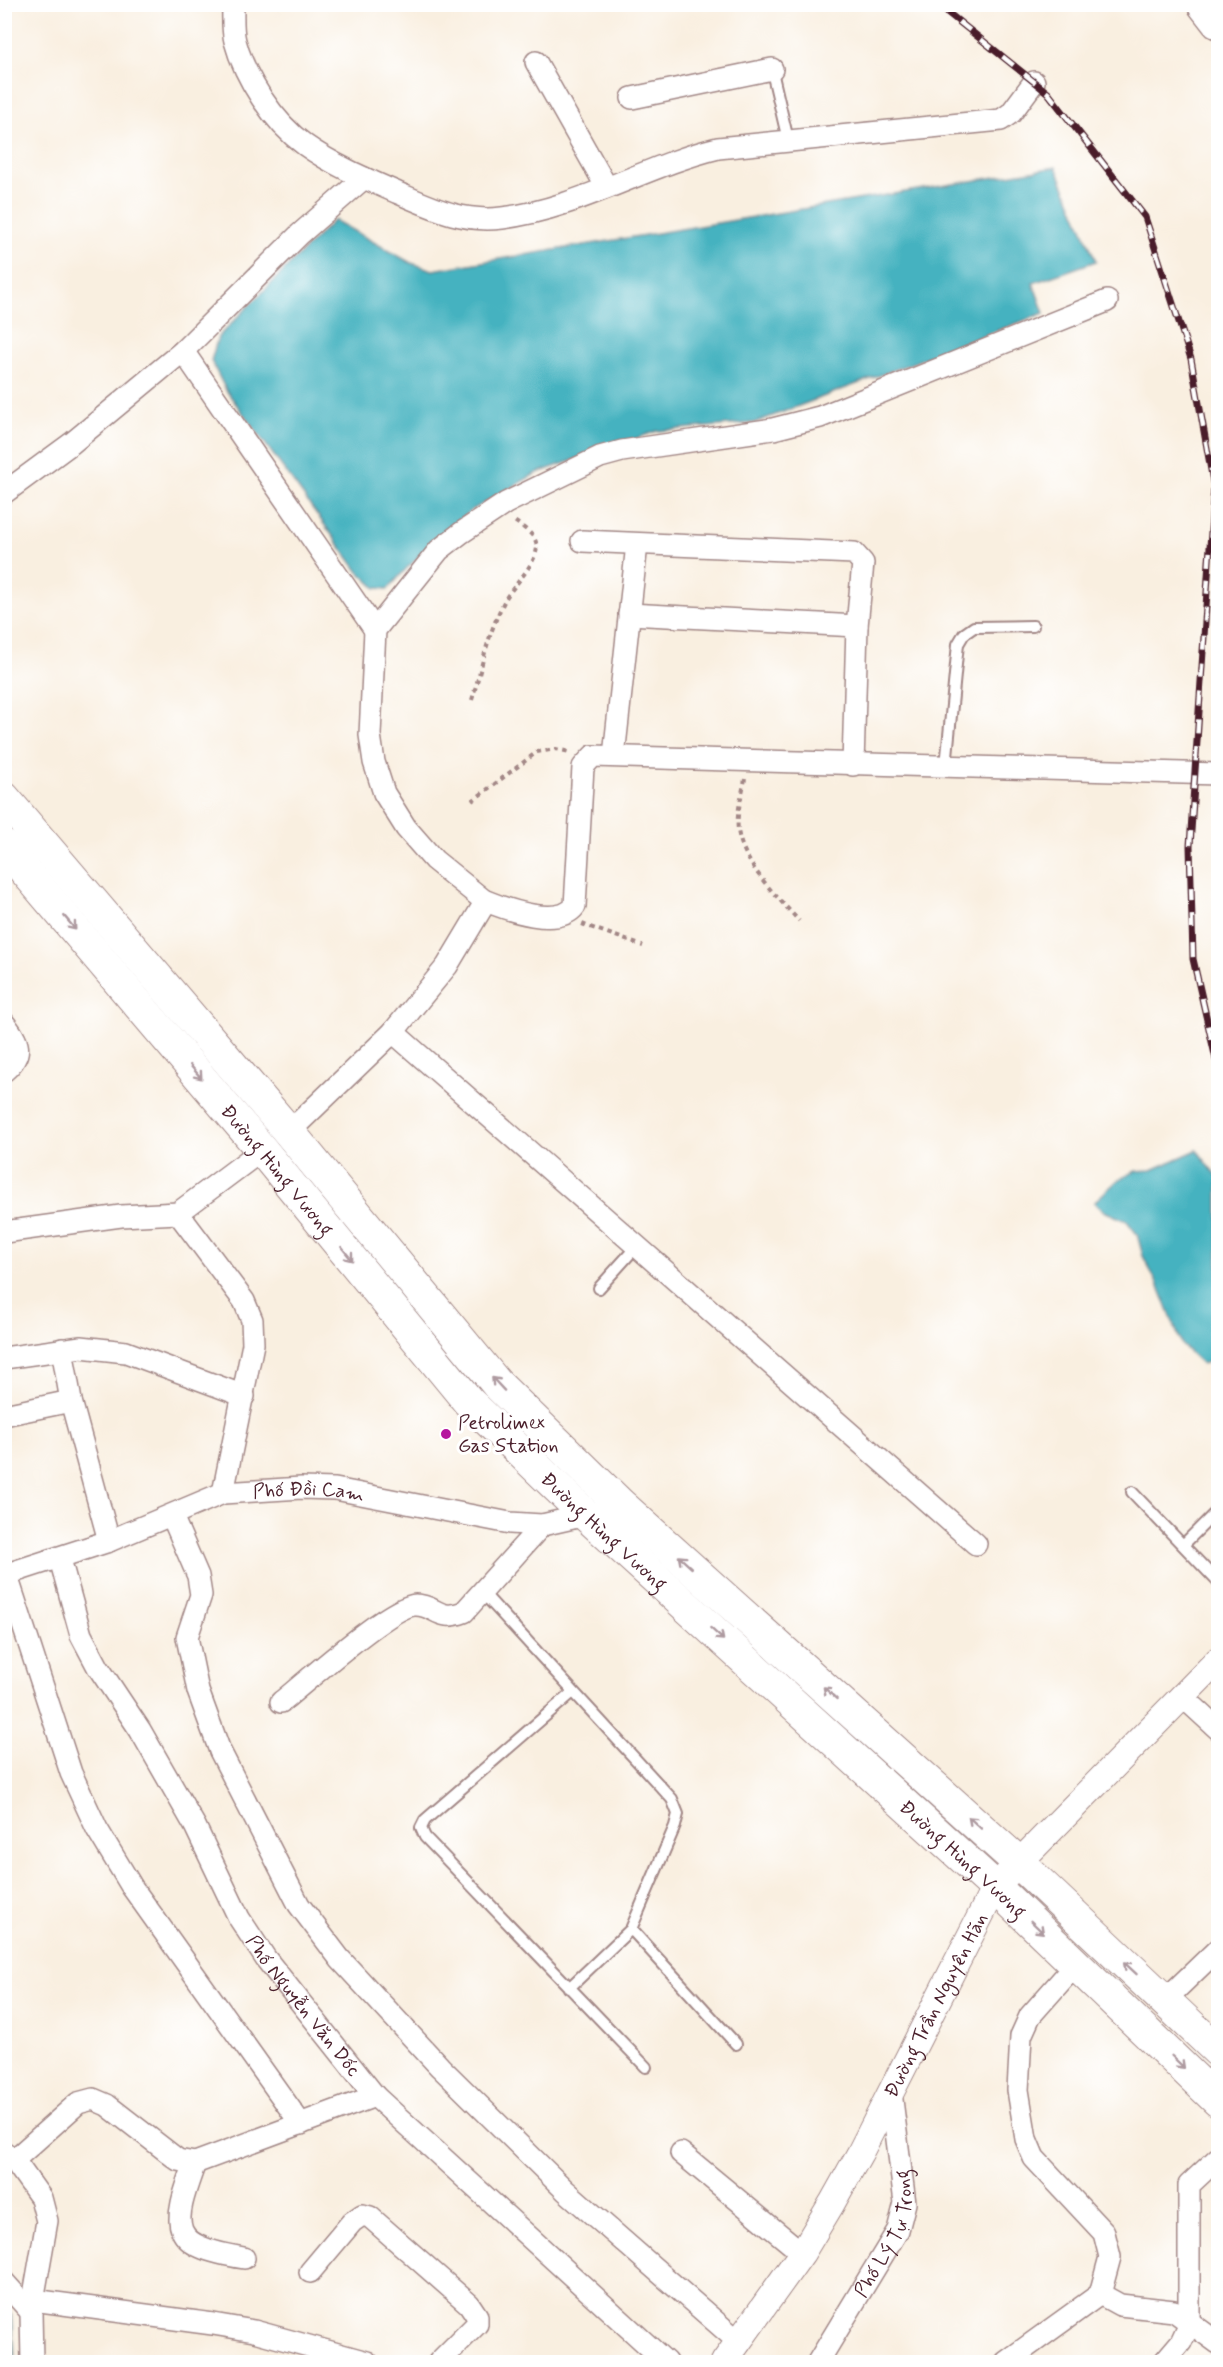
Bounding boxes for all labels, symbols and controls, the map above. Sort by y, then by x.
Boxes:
one-way arrow [63,915,76,931]
one-way arrow [189,1064,202,1080]
street label: Đường Hùng Vương [214,1099,339,1244]
one-way arrow [341,1246,354,1262]
one-way arrow [491,1377,505,1392]
place label: Petrolimex Gas Station [458,1410,559,1460]
marker: Petrolimex Gas Station [439,1427,453,1441]
street label: Đường Hùng Vương [534,1466,673,1599]
street label: Phố Đồi Cam [252,1476,367,1509]
one-way arrow [678,1555,693,1569]
one-way arrow [709,1627,724,1641]
one-way arrow [823,1686,838,1700]
street label: Đường Hùng Vương [893,1794,1032,1927]
one-way arrow [967,1816,982,1830]
street label: Đường Trần Nguyên Hãn [878,1908,995,2102]
one-way arrow [1029,1920,1044,1934]
street label: Phố Nguyễn Văn Dốc [239,1930,366,2082]
one-way arrow [1123,1961,1138,1975]
one-way arrow [1170,2055,1185,2069]
street label: Phố Lý Tự Trọng [848,2168,920,2303]

